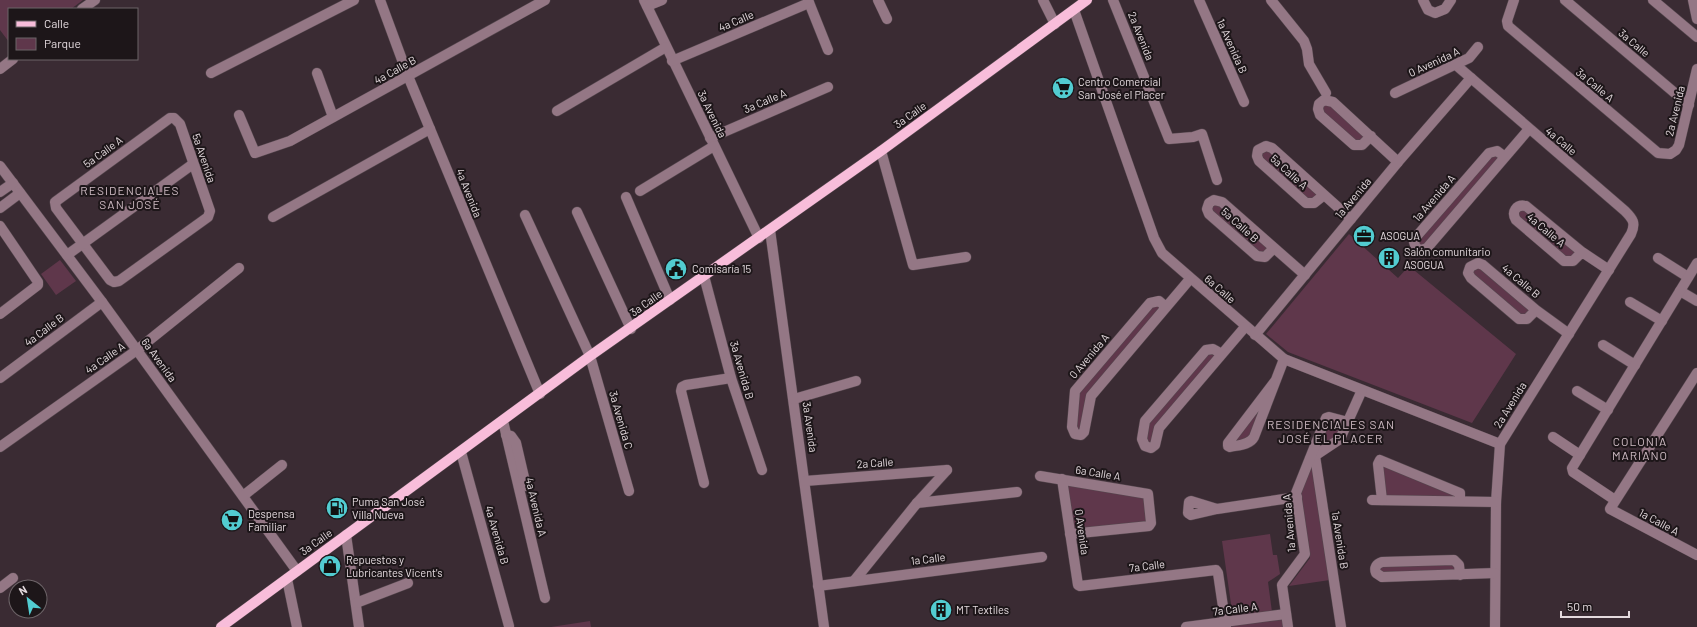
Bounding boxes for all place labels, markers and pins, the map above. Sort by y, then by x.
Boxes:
supermarket icon: Centro Comercial San José el Placer [1050,75,1076,101]
place label: Centro Comercial San José el Placer [1078,75,1165,101]
office icon: ASOGUA [1351,223,1377,249]
place label: ASOGUA [1380,229,1420,242]
building icon: Salón comunitario ASOGUA [1376,245,1402,271]
place label: Salón comunitario ASOGUA [1404,245,1490,271]
public building icon: Comisaría 15 [663,256,689,282]
place label: Comisaría 15 [692,262,751,275]
fuel station icon: Puma San José Villa Nueva [324,495,350,521]
place label: Puma San José Villa Nueva [352,495,425,521]
supermarket icon: Despensa Familiar [219,507,245,533]
place label: Despensa Familiar [248,507,295,533]
shop icon: Repuestos y Lubricantes Vicent's [317,553,343,579]
place label: Repuestos y Lubricantes Vicent's [346,553,443,579]
building icon: MT Textiles [928,597,954,623]
place label: MT Textiles [956,603,1009,616]

